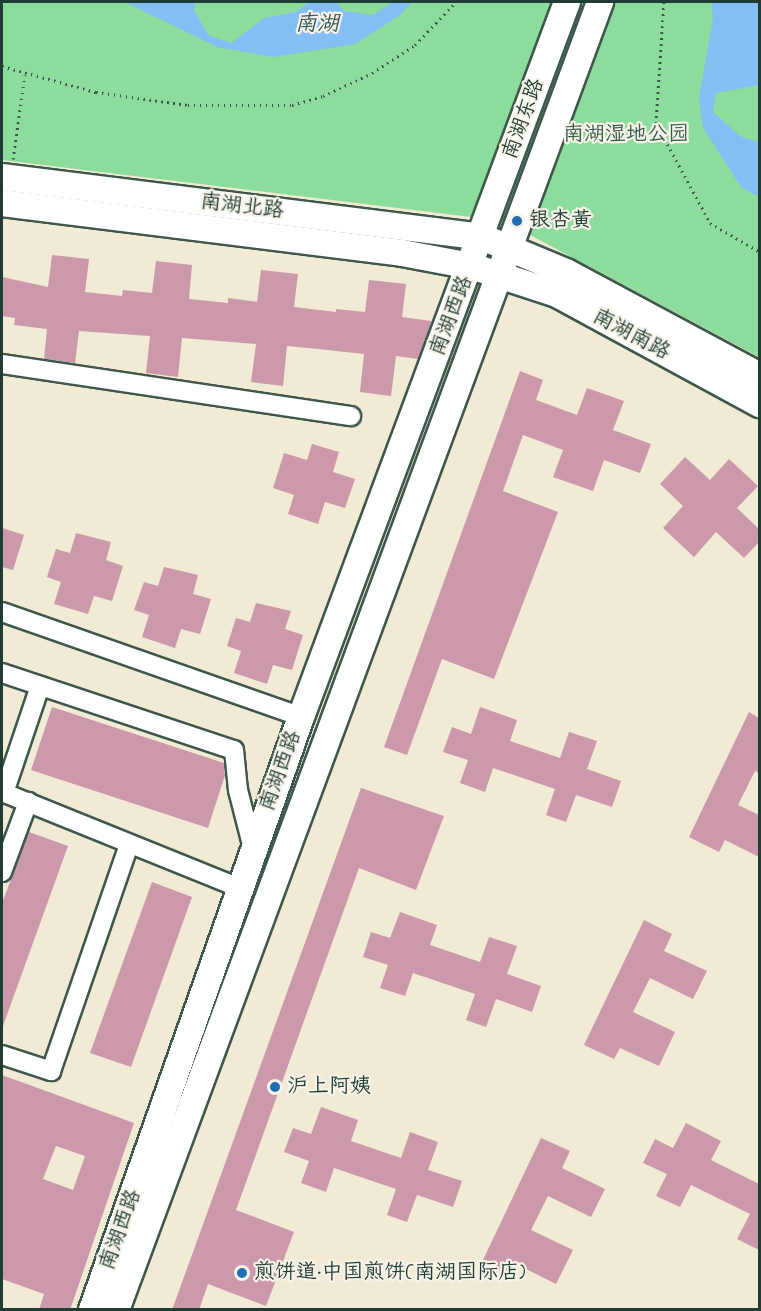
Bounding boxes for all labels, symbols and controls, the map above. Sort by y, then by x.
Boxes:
water label: 南湖 [295,13,339,39]
street label: 南湖东路 [498,75,550,163]
park label: 南湖湿地公园 [563,122,689,148]
street label: 南湖北路 [199,189,285,225]
place label: 银杏黄 [529,208,592,234]
marker: 银杏黄 [510,214,524,228]
street label: 南湖西路 [425,272,479,360]
street label: 南湖南路 [588,304,674,366]
street label: 南湖西路 [255,727,307,815]
place label: 沪上阿姨 [287,1074,371,1100]
marker: 沪上阿姨 [268,1080,282,1094]
street label: 南湖西路 [95,1186,147,1274]
place label: 煎饼道·中国煎饼(南湖国际店) [254,1260,525,1286]
marker: 煎饼道·中国煎饼(南湖国际店) [235,1266,249,1280]

